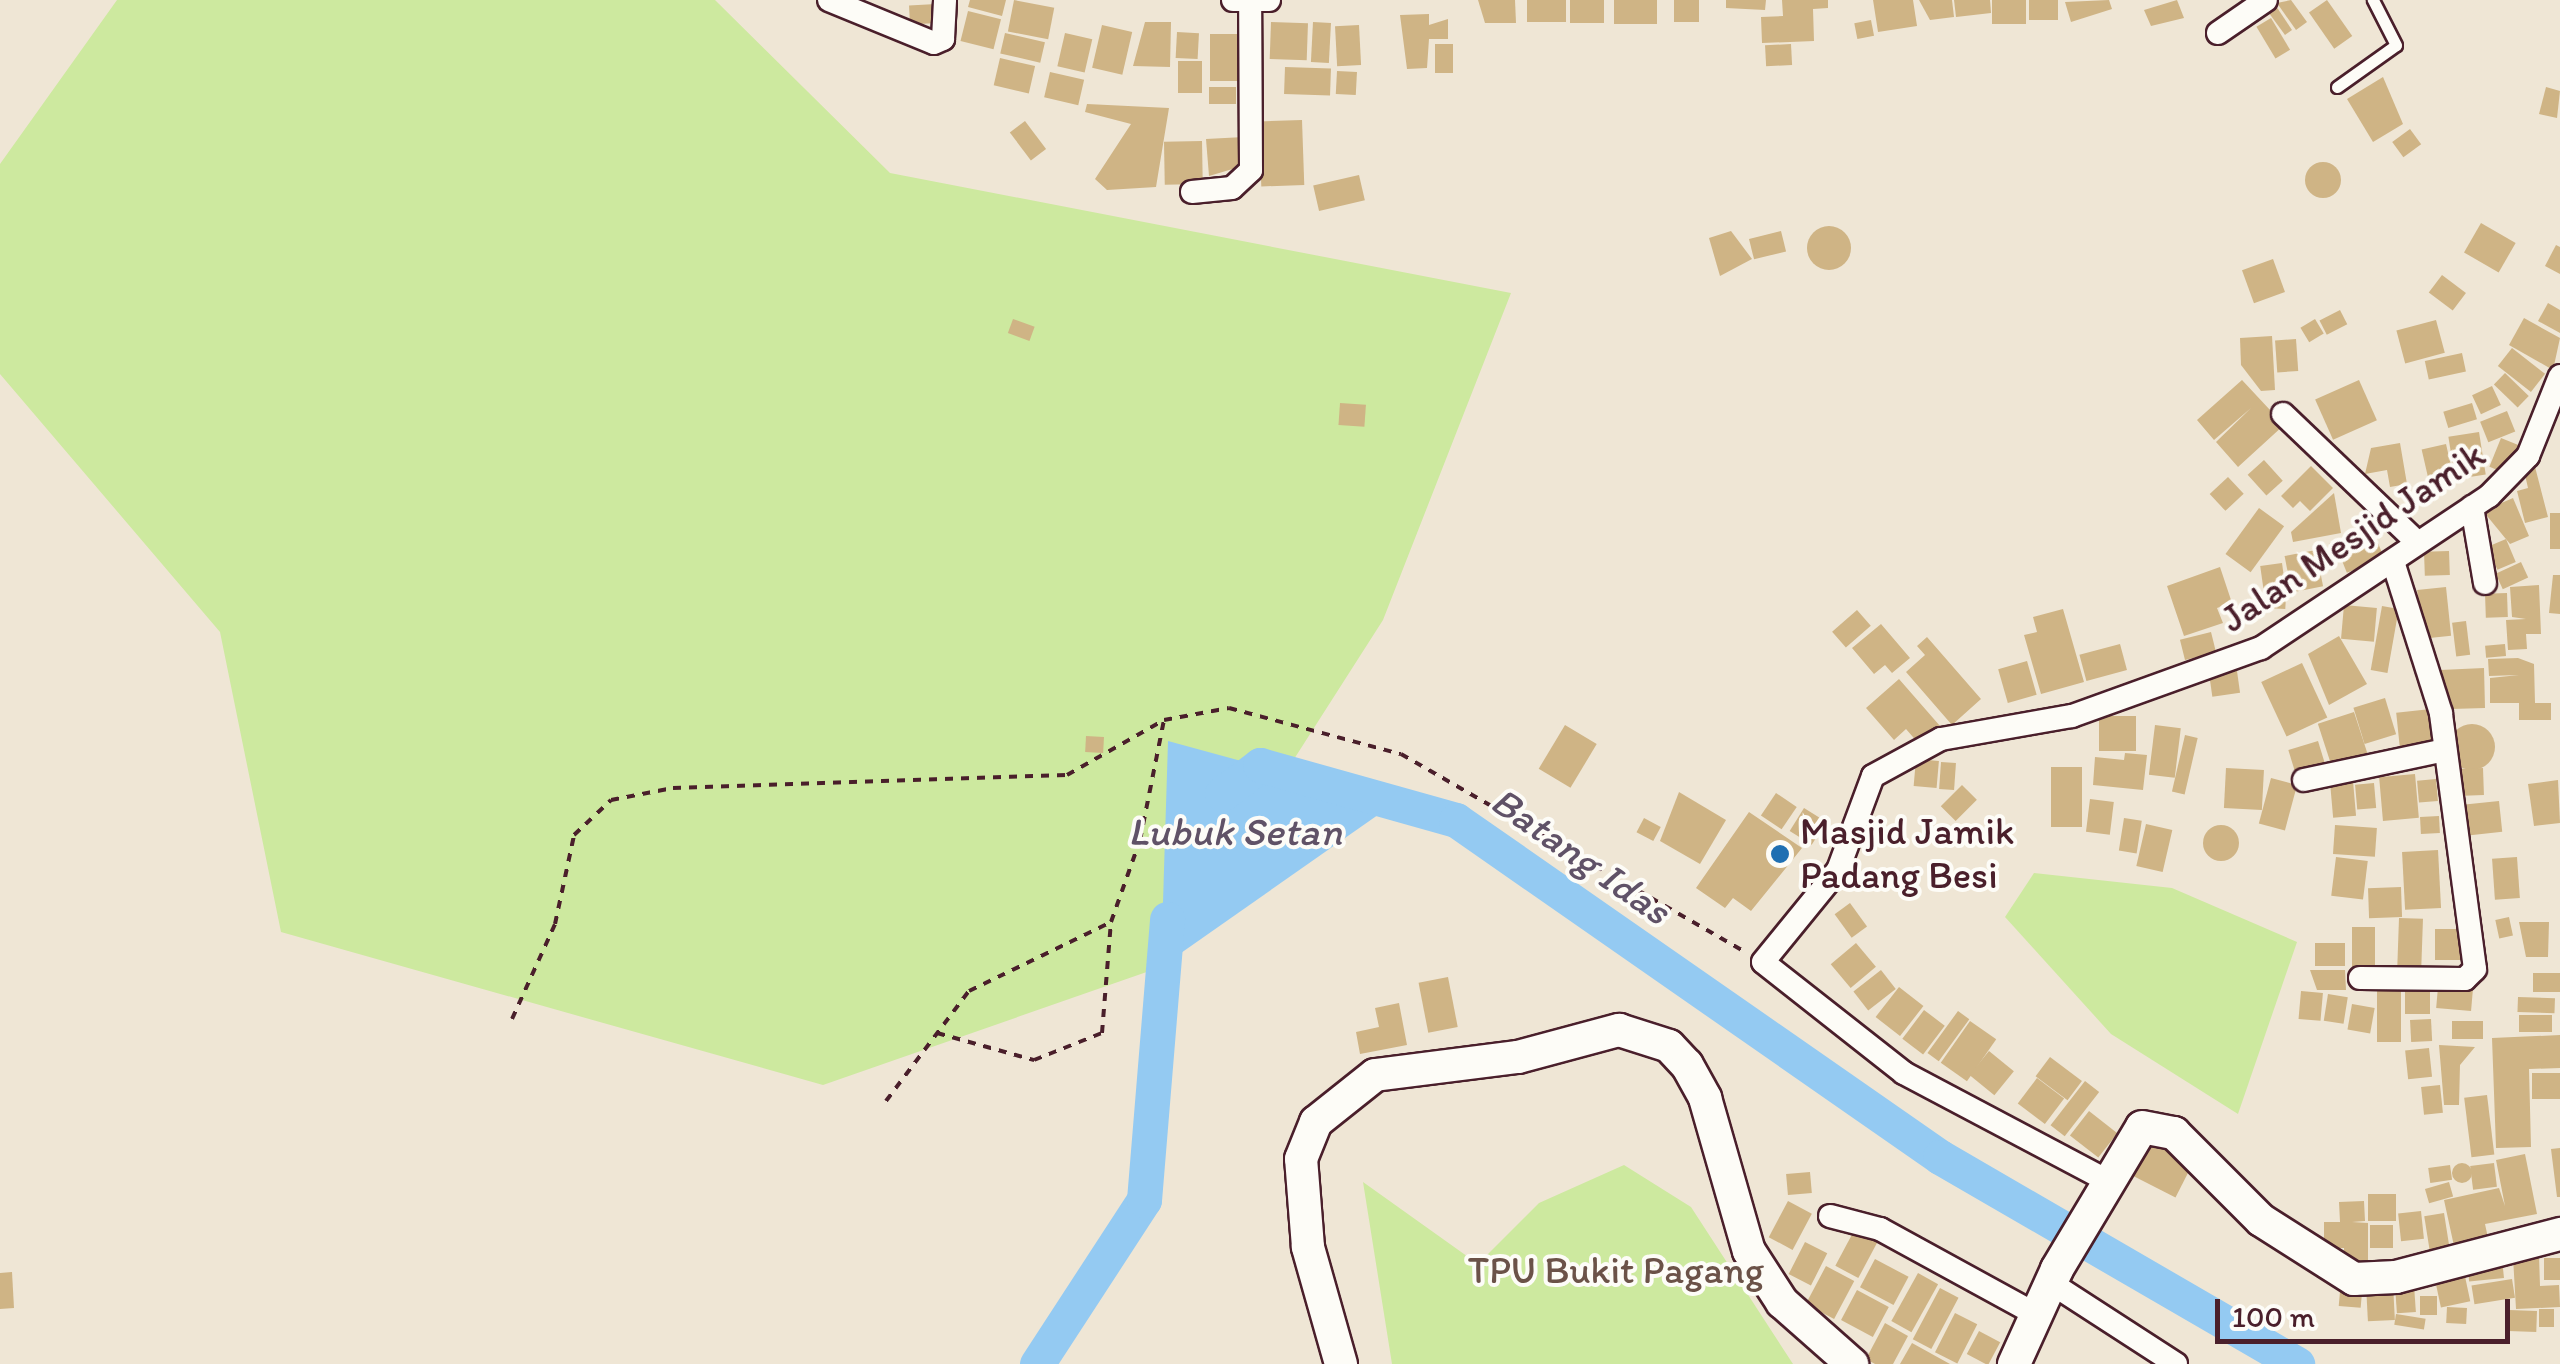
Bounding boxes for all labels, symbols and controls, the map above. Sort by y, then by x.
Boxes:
street label: Jalan Mesjid Jamik [2213,432,2493,642]
water label: Batang Idas [1482,776,1680,934]
water label: Lubuk Setan [1129,807,1341,855]
place label: Masjid Jamik Padang Besi [1800,809,2014,898]
marker: Masjid Jamik Padang Besi [1769,843,1791,865]
park label: TPU Bukit Pagang [1470,1248,1762,1294]
scale bar [2220,1279,2515,1341]
text: 100 m [2232,1298,2315,1335]

